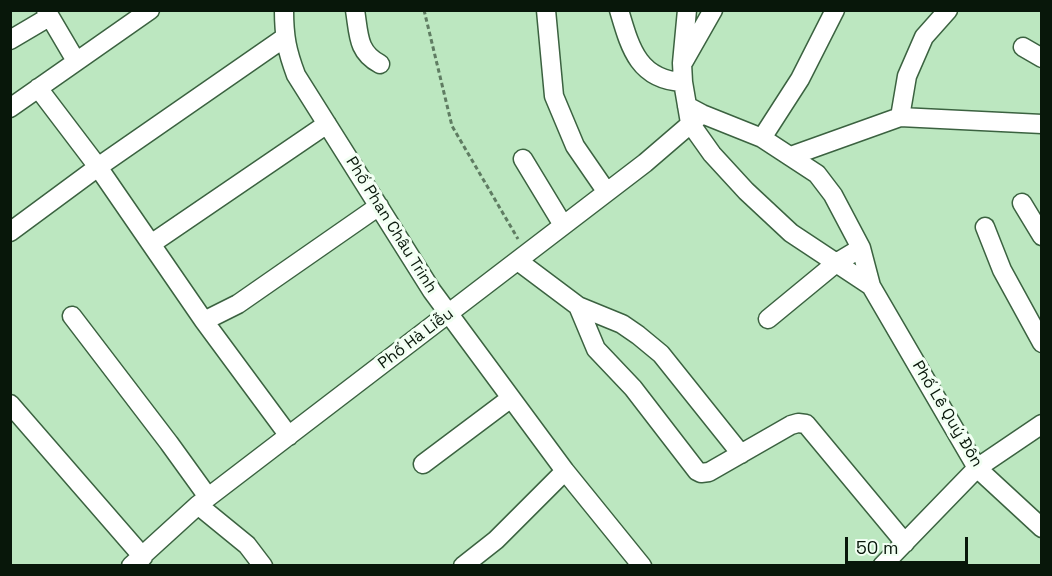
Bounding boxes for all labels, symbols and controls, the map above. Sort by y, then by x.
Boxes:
street label: Phố Phan Châu Trinh [341,153,441,297]
street label: Phố Hà Liễu [375,305,457,373]
street label: Phố Lê Quý Đôn [908,357,986,471]
scale bar [848,525,971,563]
text: 50 m [856,536,898,559]

